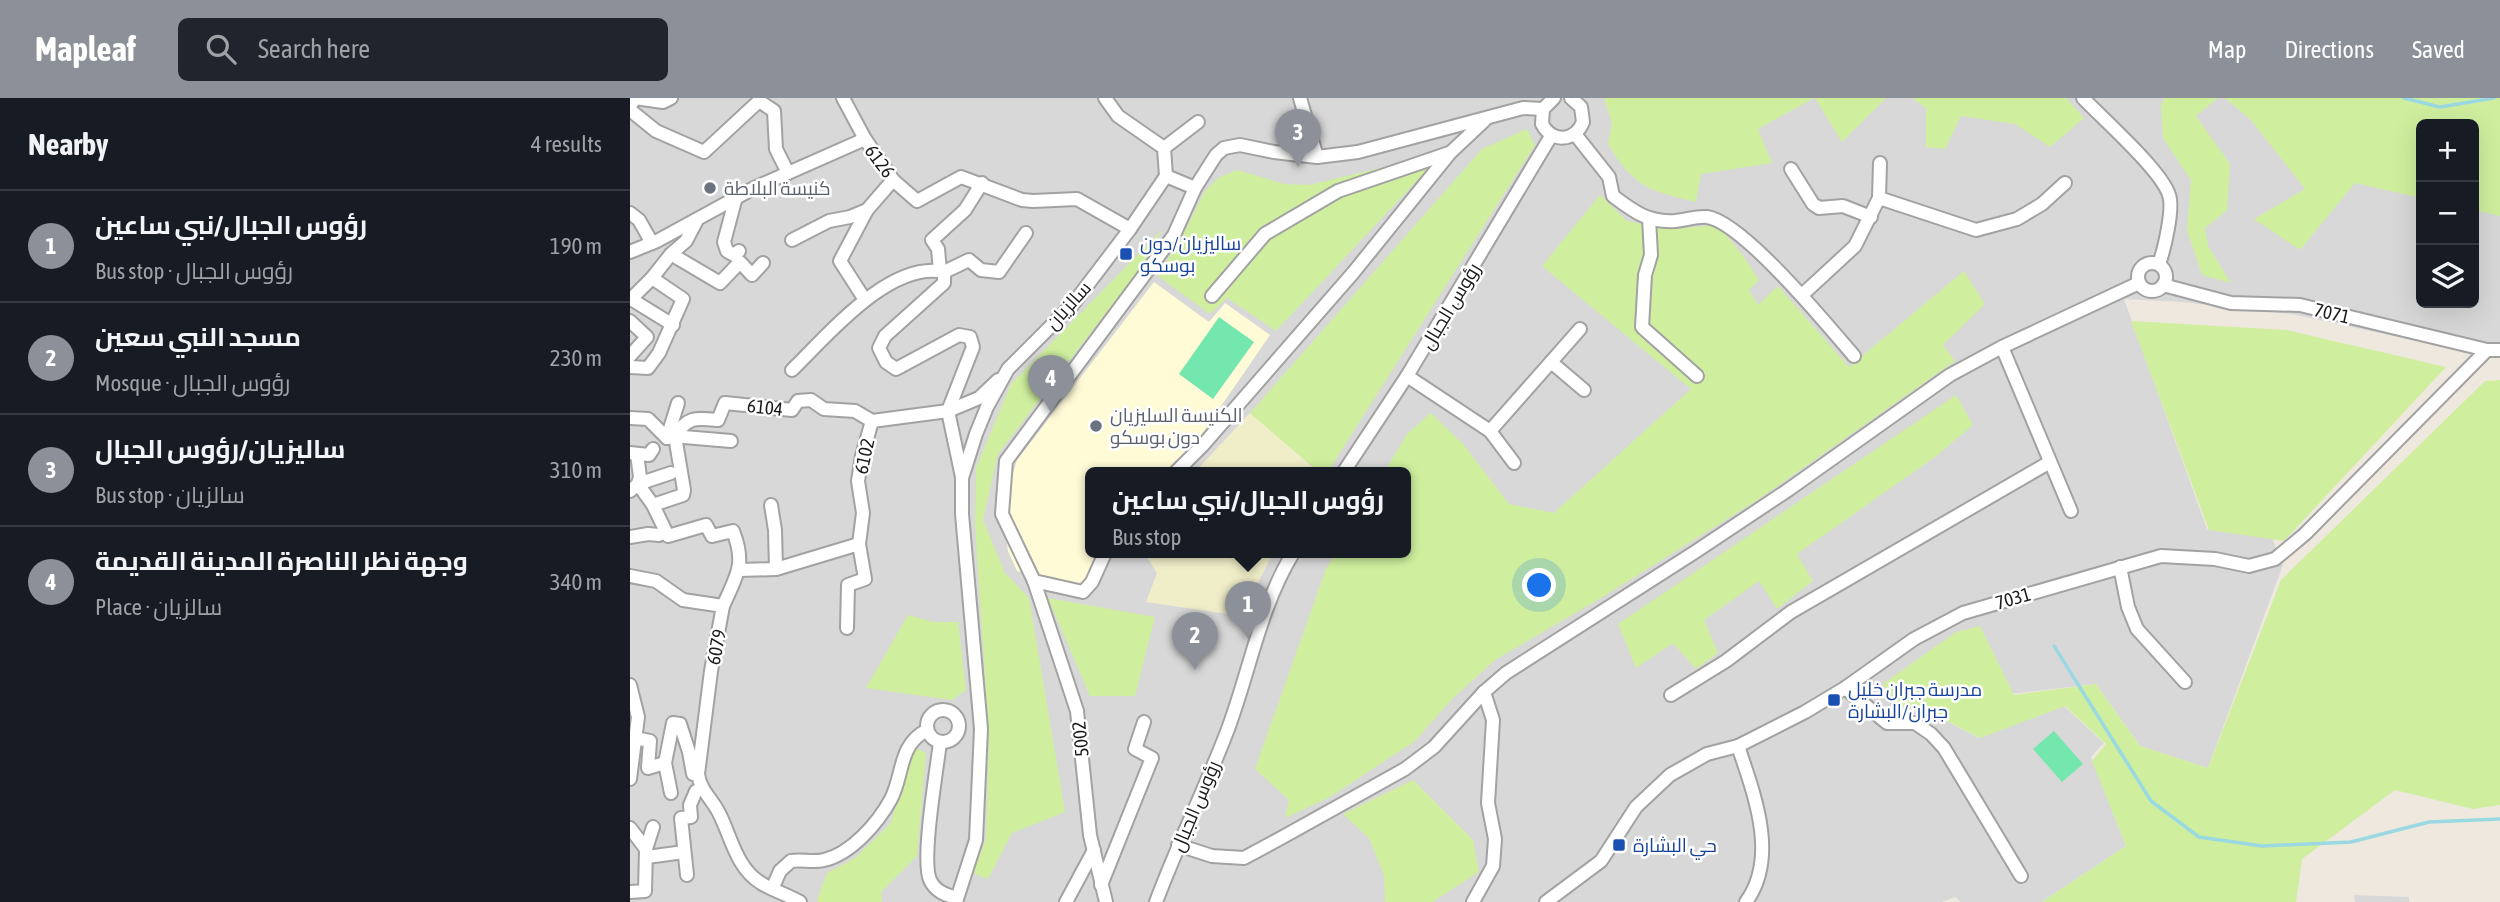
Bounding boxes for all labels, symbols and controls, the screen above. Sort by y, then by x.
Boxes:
search box [178,18,668,81]
text: Mapleaf [35,30,136,68]
icon: search [202,30,240,68]
text: Search here [258,34,370,64]
text: Map [2208,36,2246,63]
text: Directions [2284,36,2374,63]
text: Saved [2412,36,2465,63]
pin: 3 [1275,109,1321,167]
map controls [2416,119,2479,308]
button: + [2416,119,2479,182]
text: Nearby [28,127,108,161]
text: 4 results [531,131,602,157]
street label: 6126 [860,140,900,182]
place label: كنيسة البلاطة [724,177,831,199]
marker: كنيسة البلاطة [702,180,718,196]
button: − [2416,182,2479,245]
text: رؤوس الجبال/نبي ساعين [95,210,367,240]
place label: ساليزيان/دون بوسكو [1140,232,1241,277]
text: 1 [46,233,56,259]
text: 190 m [550,233,602,259]
button: layers [2416,245,2479,308]
marker: ساليزيان/دون بوسكو [1118,246,1134,262]
text: Bus stop · رؤوس الجبال [95,258,293,284]
street label: رؤوس الجبال [1416,259,1485,354]
street label: سالزيان [1041,276,1096,334]
street label: 7071 [2312,298,2352,328]
text: مسجد النبي سعين [95,322,301,352]
text: 2 [46,345,56,371]
text: 230 m [550,345,602,371]
pin: 4 [1028,355,1074,413]
text: Mosque · رؤوس الجبال [95,370,290,396]
street label: 6104 [746,394,784,420]
place label: الكنيسة السليزيان دون بوسكو [1110,404,1243,449]
marker: الكنيسة السليزيان دون بوسكو [1088,418,1104,434]
text: ساليزيان/رؤوس الجبال [95,434,346,464]
street label: 6102 [850,436,878,476]
text: 3 [46,457,56,483]
text: 310 m [550,457,602,483]
popup [1085,467,1411,558]
text: Bus stop · سالزيان [95,482,245,508]
text: رؤوس الجبال/نبي ساعين [1112,485,1384,515]
text: Bus stop [1112,524,1181,550]
text: وجهة نظر الناصرة المدينة القديمة [95,546,468,576]
your location [1522,568,1556,602]
text: 4 [46,569,56,595]
text: 340 m [550,569,602,595]
pin: 1 [1225,581,1271,639]
street label: 7031 [1993,583,2033,613]
text: Place · سالزيان [95,594,222,620]
pin: 2 [1172,612,1218,670]
street label: 6079 [702,627,730,667]
place label: مدرسة جبران خليل جبران/البشارة [1848,678,1982,723]
marker: مدرسة جبران خليل جبران/البشارة [1826,692,1842,708]
street label: 5002 [1067,720,1093,758]
street label: رؤوس الجبال [1166,757,1225,855]
place label: حي البشارة [1633,834,1717,860]
marker: حي البشارة [1611,837,1627,853]

